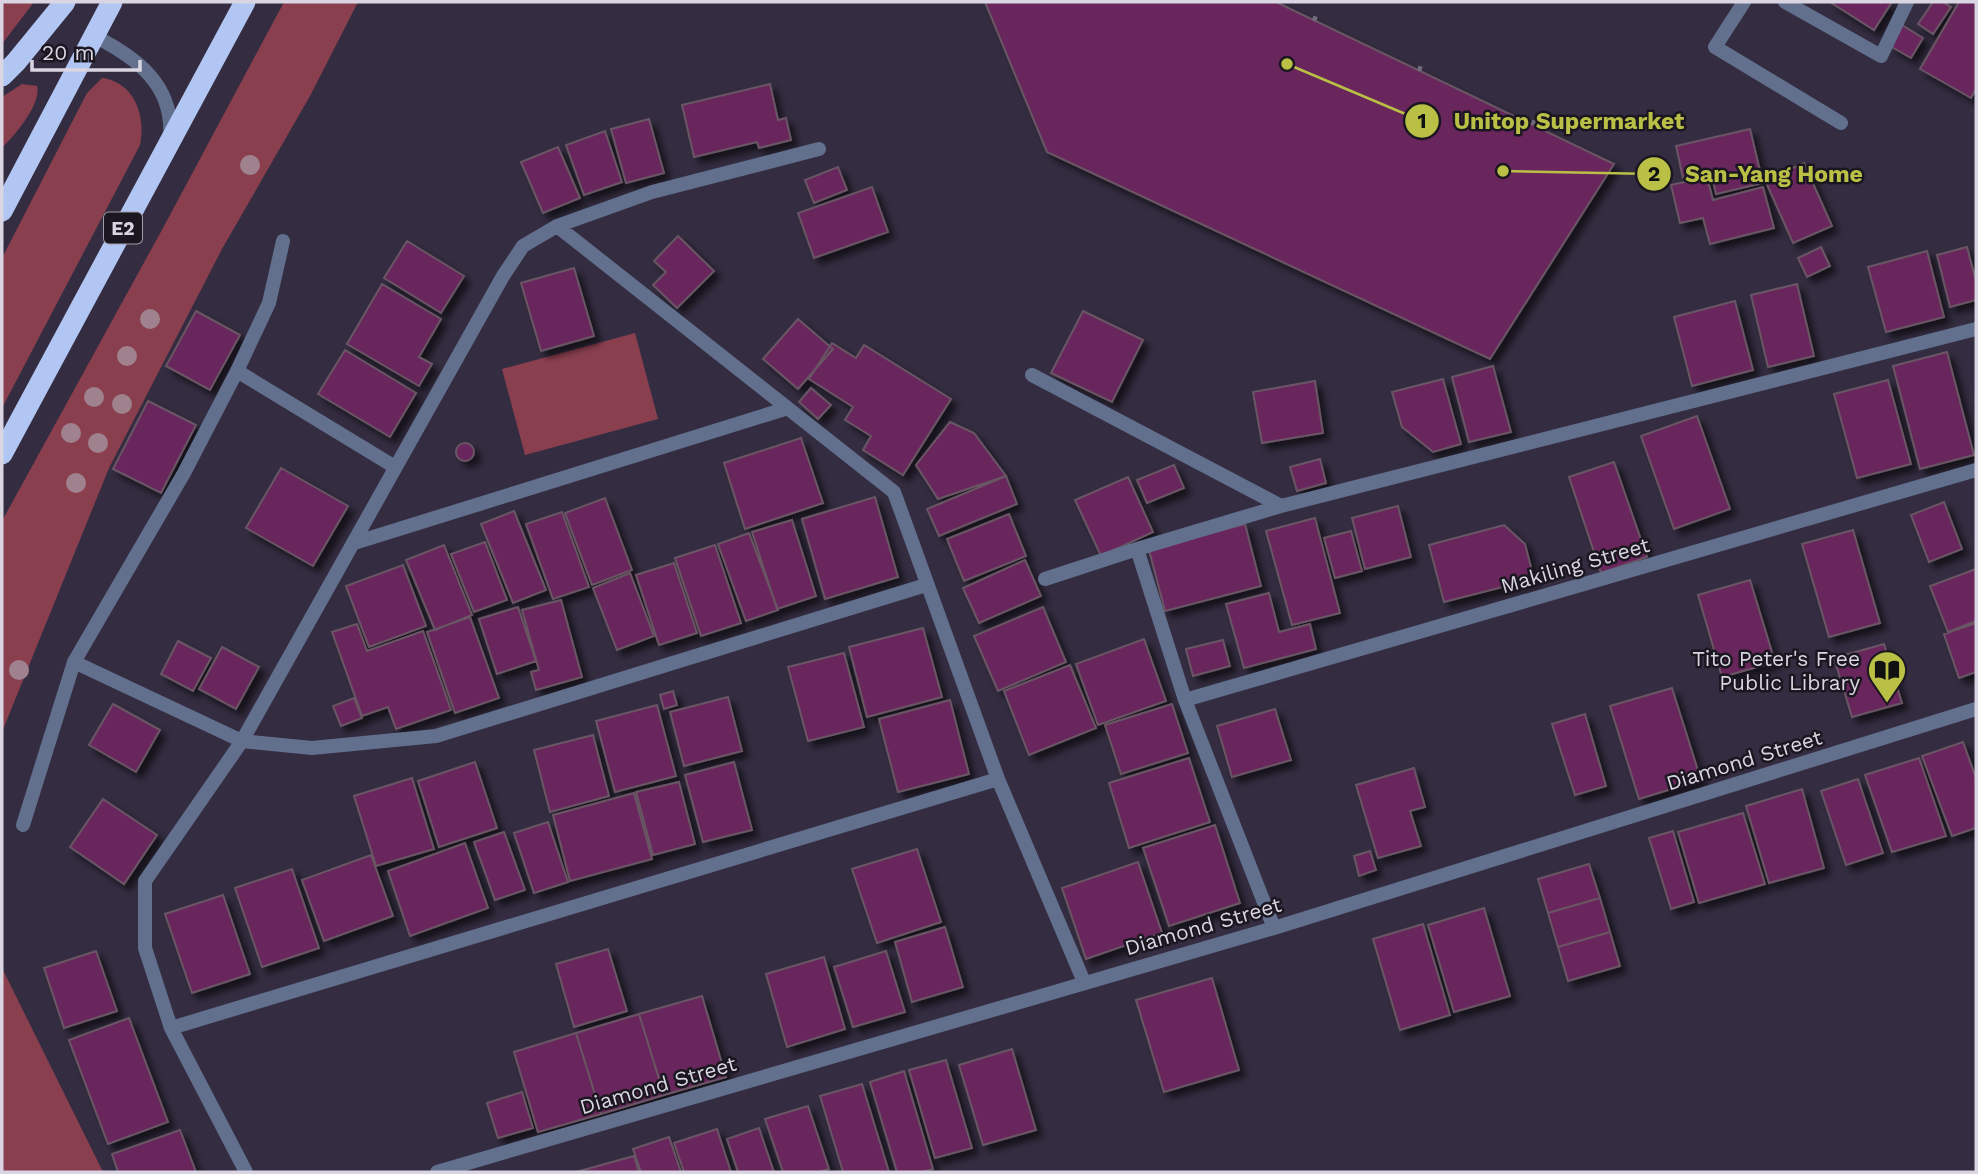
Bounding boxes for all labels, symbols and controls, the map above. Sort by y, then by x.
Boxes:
scale bar [32,28,140,72]
text: 20 m [42,40,94,65]
callout: Unitop Supermarket [1405,99,1698,143]
text: 1 [1417,108,1427,133]
text: Unitop Supermarket [1454,108,1684,135]
callout: San-Yang Home [1636,152,1877,196]
text: 2 [1648,161,1660,186]
text: San-Yang Home [1685,161,1863,188]
road number: E2 [104,212,142,244]
street label: Makiling Street [1498,532,1653,598]
place label: Tito Peter's Free Public Library [1692,646,1860,695]
library icon: Tito Peter's Free Public Library [1866,649,1908,704]
street label: Diamond Street [1663,724,1825,796]
street label: Diamond Street [1122,892,1284,960]
street label: Diamond Street [577,1051,739,1119]

